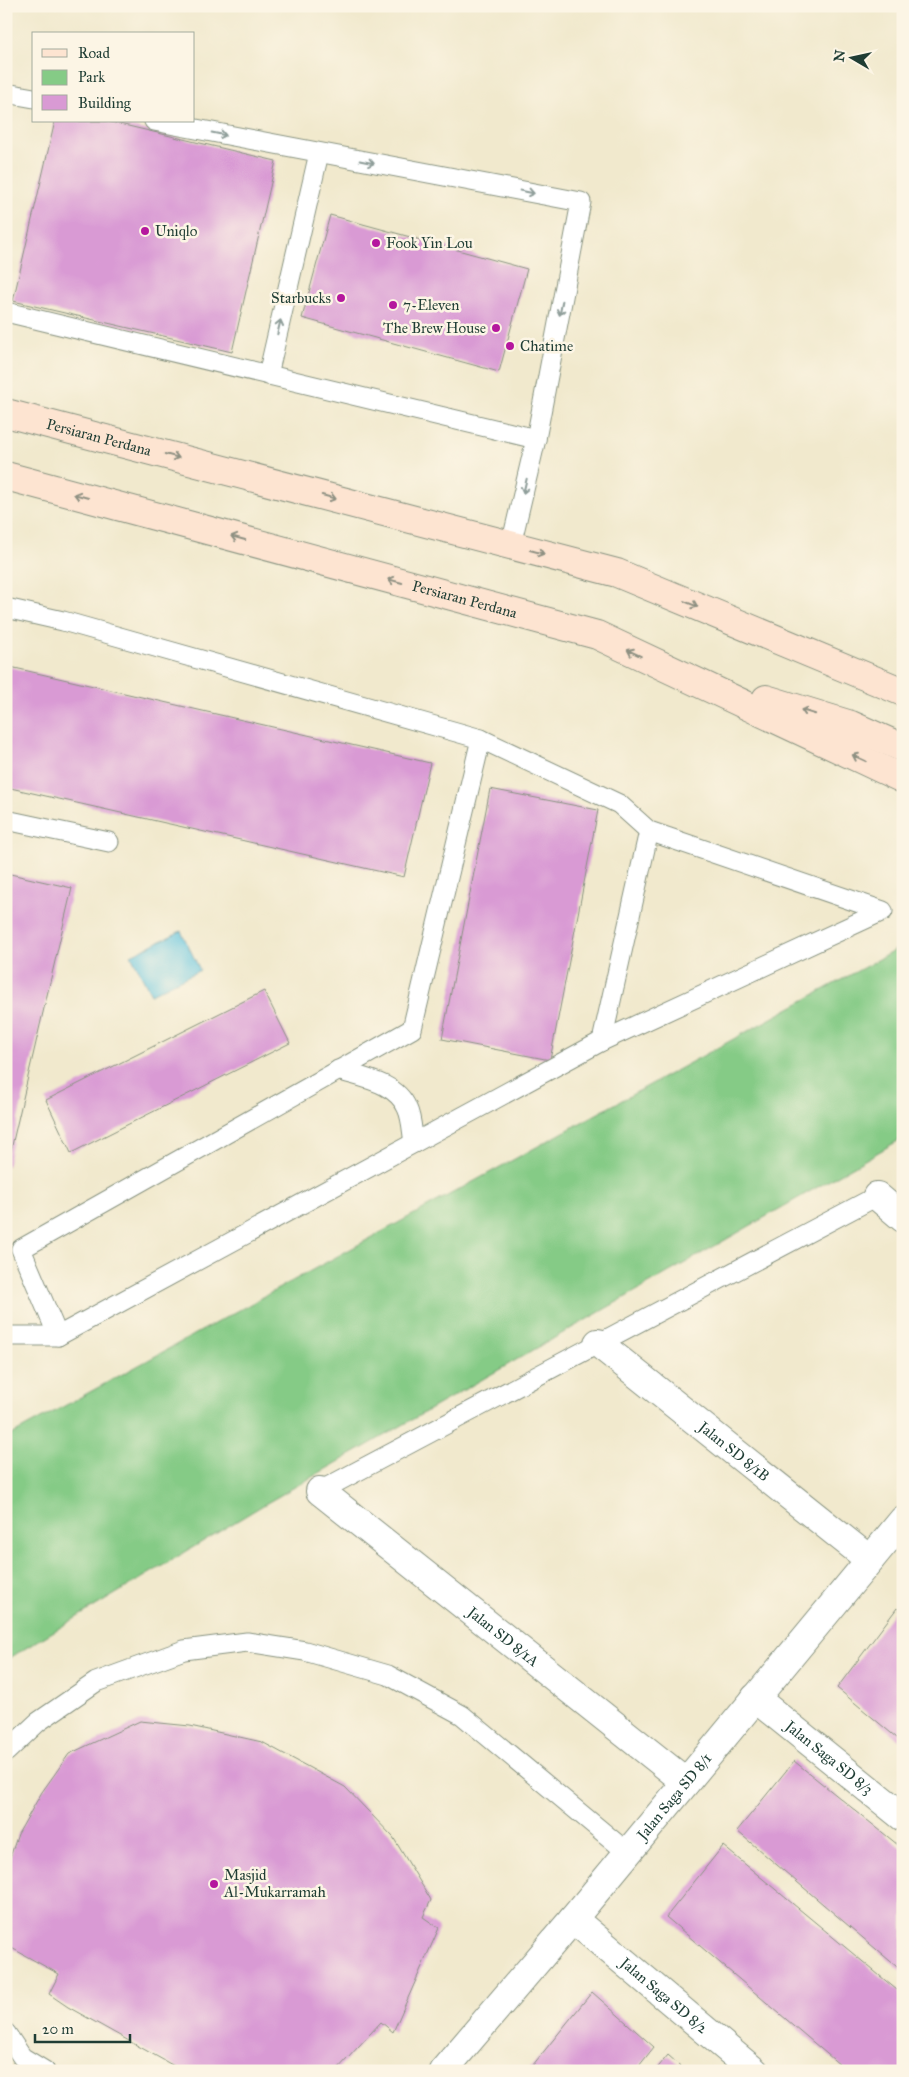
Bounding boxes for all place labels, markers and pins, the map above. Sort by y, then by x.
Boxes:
place label: Uniqlo [155,222,198,241]
marker: Uniqlo [139,225,151,237]
place label: Fook Yin Lou [386,234,473,252]
marker: Fook Yin Lou [370,237,382,249]
place label: Starbucks [271,289,331,307]
marker: Starbucks [335,292,347,304]
place label: 7-Eleven [403,296,459,314]
marker: 7-Eleven [387,299,399,311]
place label: The Brew House [383,319,486,337]
marker: The Brew House [490,322,502,334]
place label: Chatime [520,337,573,355]
marker: Chatime [504,340,516,352]
place label: Masjid Al-Mukarramah [223,1866,326,1901]
marker: Masjid Al-Mukarramah [208,1878,220,1890]

